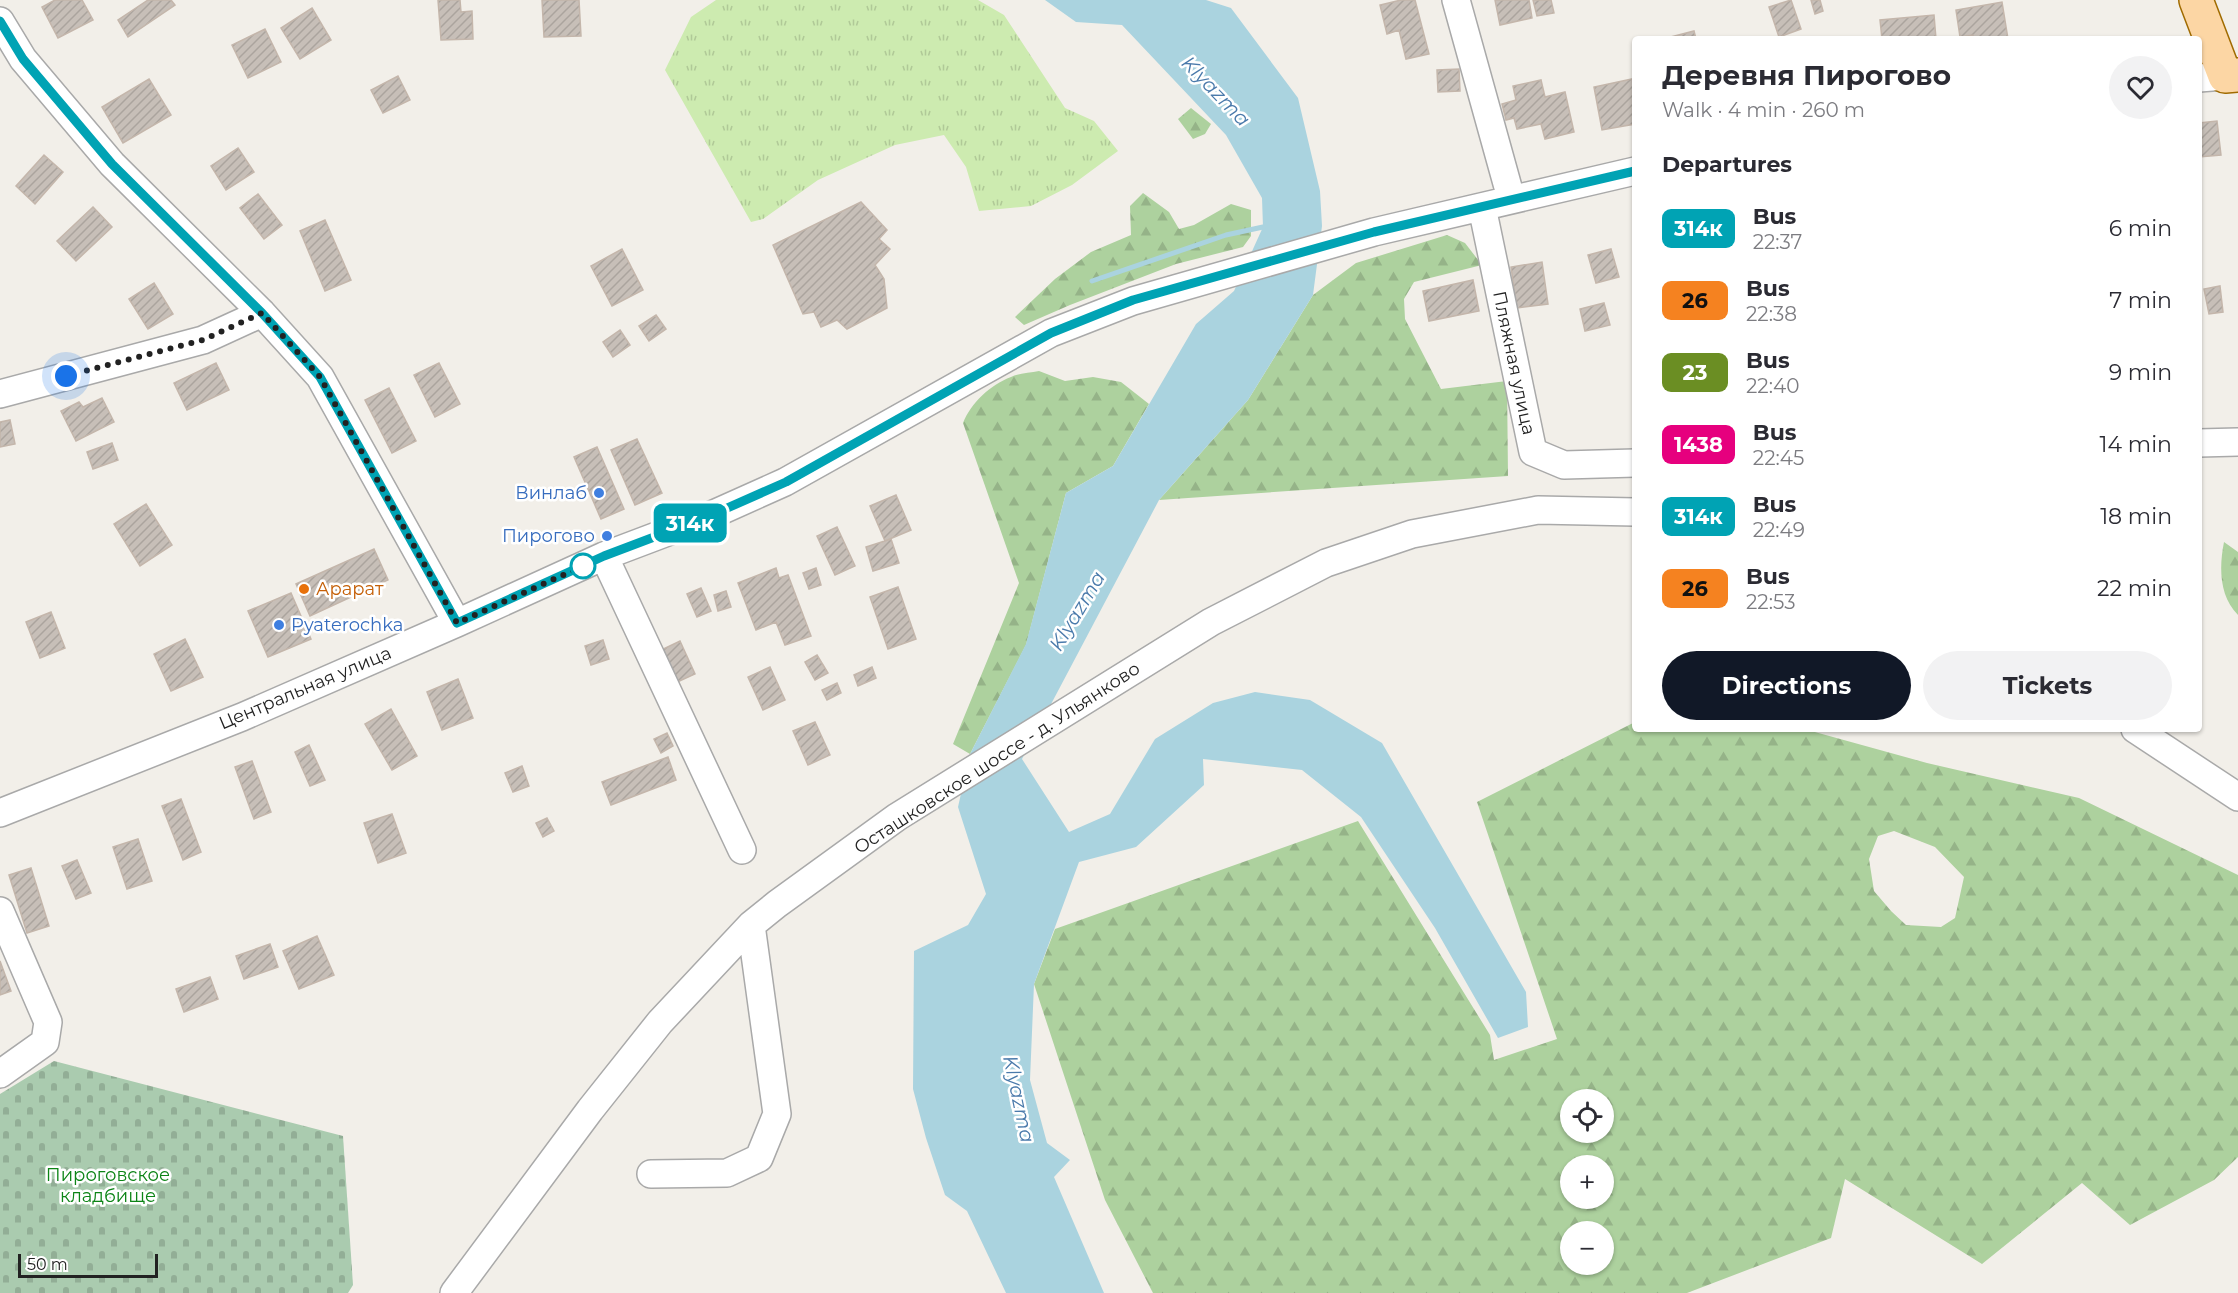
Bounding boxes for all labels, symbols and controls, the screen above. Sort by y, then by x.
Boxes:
water label: Klyazma [1177,51,1255,131]
button: heart [2109,56,2172,119]
text: Деревня Пирогово [1662,58,1951,92]
text: Walk · 4 min · 260 m [1662,98,1865,122]
text: Departures [1662,151,1792,178]
text: Bus [1753,203,1796,230]
text: 6 min [2109,215,2172,242]
text: 314к [1674,216,1723,241]
text: 22:37 [1753,230,1802,254]
text: Bus [1746,275,1790,302]
text: 7 min [2109,287,2172,314]
text: 26 [1682,288,1708,313]
street label: Пляжная улица [1488,289,1540,437]
text: 22:38 [1746,302,1797,326]
text: Bus [1746,347,1790,374]
text: 9 min [2109,359,2172,386]
text: 23 [1683,360,1707,385]
your location [51,361,81,391]
text: 22:40 [1746,374,1799,398]
text: Bus [1753,419,1797,446]
text: 14 min [2100,431,2172,458]
text: 1438 [1674,432,1723,457]
text: 22:45 [1753,446,1804,470]
place label: Винлаб [515,482,587,504]
marker: Винлаб [592,486,606,500]
text: Bus [1753,491,1796,518]
text: 18 min [2100,503,2172,530]
line badge: 314к [648,504,732,542]
text: 314к [1674,504,1723,529]
text: 314к [666,511,714,536]
text: 22:49 [1753,518,1805,542]
place label: Пирогово [502,525,595,547]
marker: Пирогово [600,529,614,543]
unlabelled marker [570,553,596,579]
text: Bus [1746,563,1790,590]
water label: Klyazma [1044,567,1110,655]
text: 22 min [2097,575,2172,602]
text: 26 [1682,576,1708,601]
place label: Арарат [316,578,384,600]
marker: Арарат [297,582,311,596]
text: 22:53 [1746,590,1795,614]
place label: Pyaterochka [291,614,403,636]
marker: Pyaterochka [272,618,286,632]
street label: Центральная улица [215,642,395,734]
button: Directions [1662,651,1911,720]
button: Tickets [1923,651,2172,720]
street label: Осташковское шоссе - д. Ульянково [850,657,1144,859]
water label: Klyazma [998,1053,1040,1145]
map controls [1560,1089,1614,1275]
button: locate [1560,1089,1614,1143]
button: + [1560,1155,1614,1209]
park label: Пироговское кладбище [46,1164,170,1207]
button: − [1560,1221,1614,1275]
scale bar [18,1251,158,1278]
text: 50 m [27,1255,68,1274]

